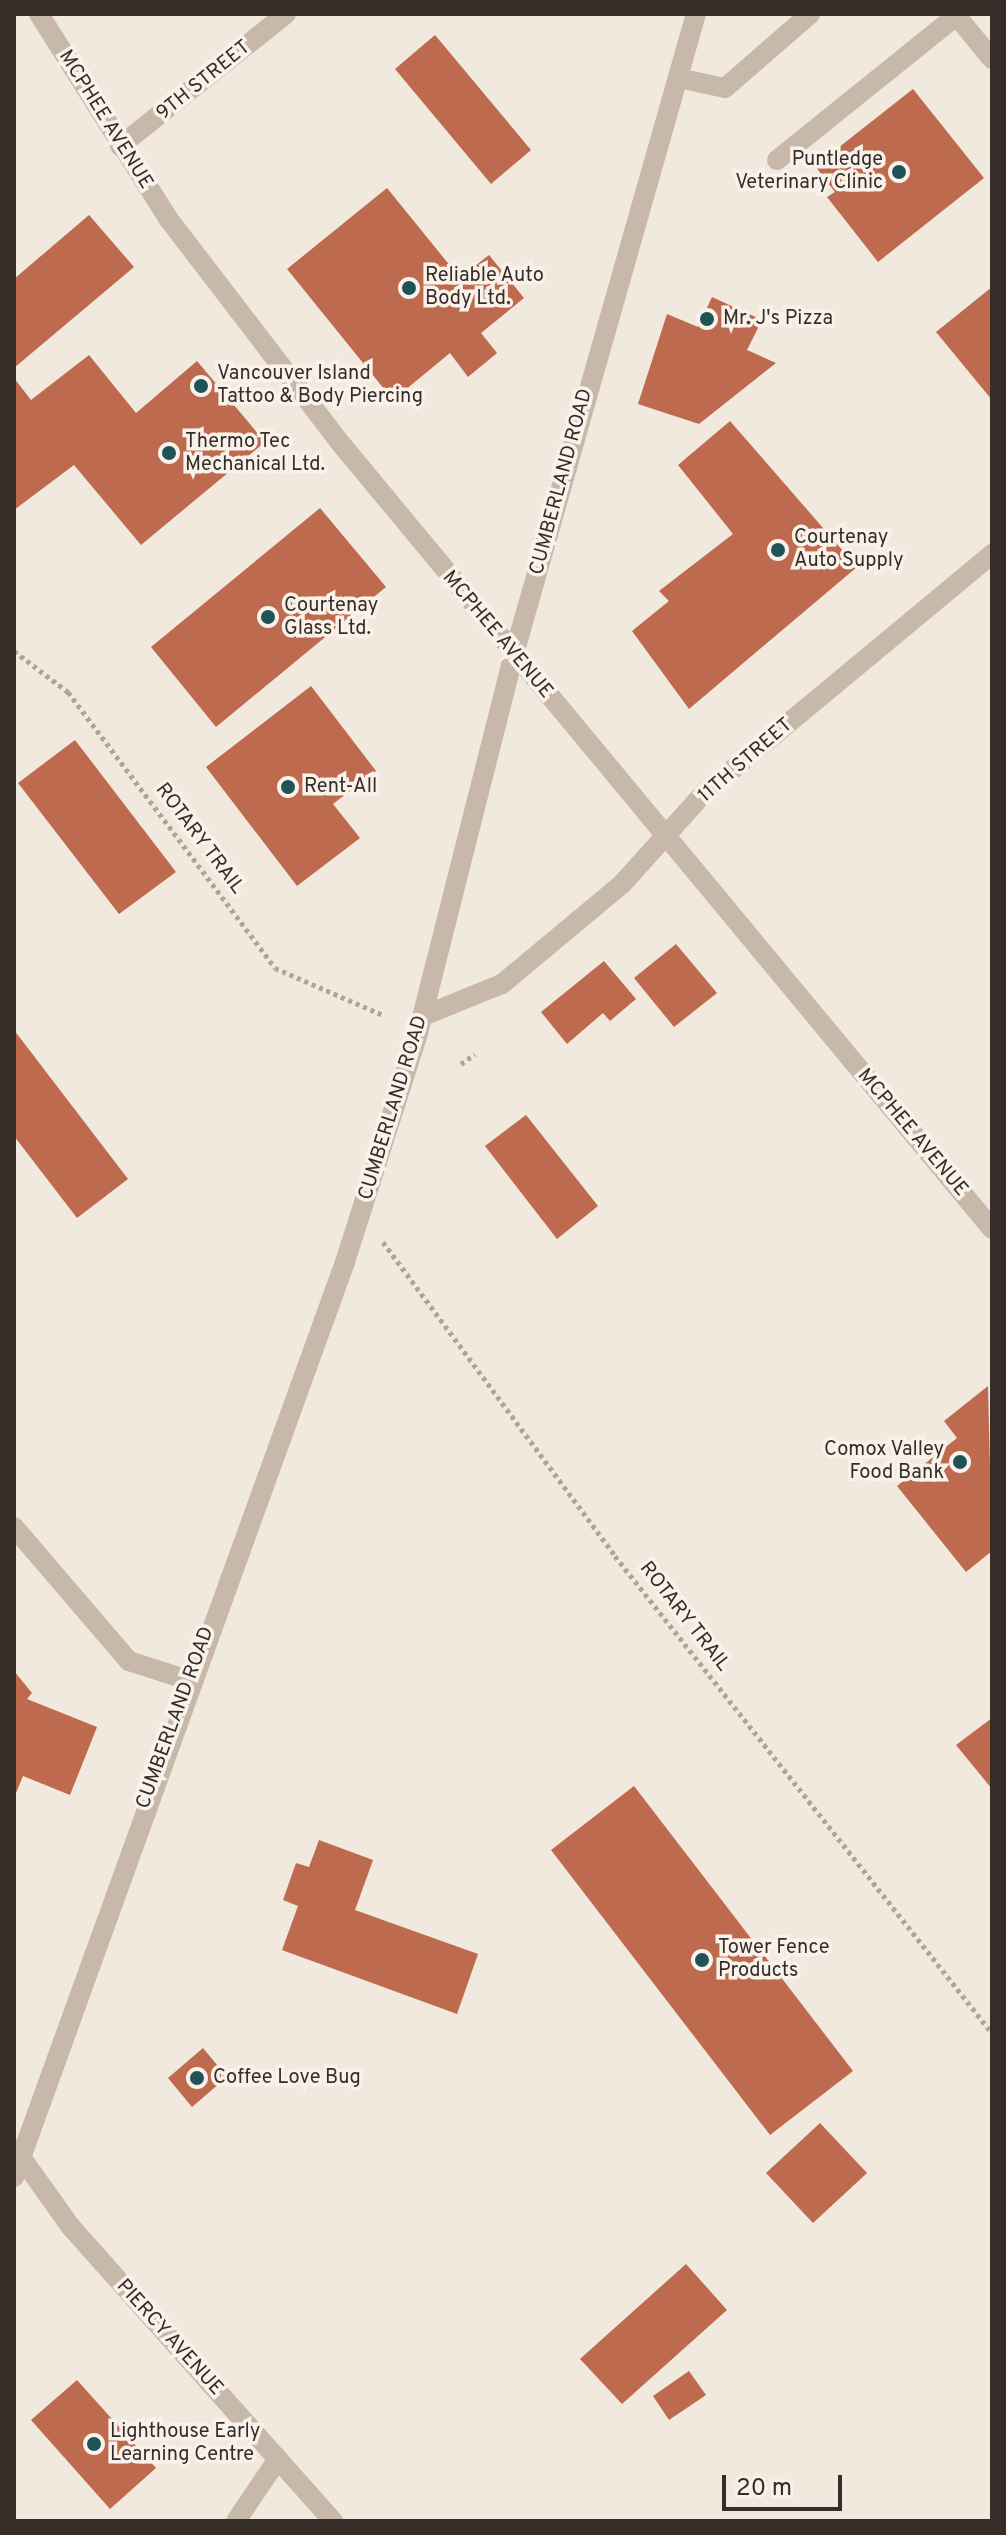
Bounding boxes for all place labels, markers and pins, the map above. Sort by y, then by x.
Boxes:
place label: Puntledge Veterinary Clinic [735,148,883,195]
marker: Puntledge Veterinary Clinic [890,163,908,181]
place label: Reliable Auto Body Ltd. [425,264,545,311]
marker: Reliable Auto Body Ltd. [400,279,418,297]
place label: Mr. J's Pizza [723,307,833,331]
marker: Mr. J's Pizza [698,310,716,328]
place label: Vancouver Island Tattoo & Body Piercing [217,362,423,409]
marker: Vancouver Island Tattoo & Body Piercing [192,377,210,395]
place label: Thermo Tec Mechanical Ltd. [185,430,325,477]
marker: Thermo Tec Mechanical Ltd. [160,444,178,462]
place label: Courtenay Auto Supply [794,526,904,573]
marker: Courtenay Auto Supply [769,541,787,559]
place label: Courtenay Glass Ltd. [284,594,378,641]
marker: Courtenay Glass Ltd. [259,608,277,626]
place label: Rent-All [304,775,377,799]
marker: Rent-All [279,778,297,796]
place label: Comox Valley Food Bank [823,1438,944,1485]
marker: Comox Valley Food Bank [951,1453,969,1471]
place label: Tower Fence Products [718,1936,829,1983]
marker: Tower Fence Products [693,1951,711,1969]
place label: Coffee Love Bug [213,2066,361,2090]
marker: Coffee Love Bug [188,2069,206,2087]
place label: Lighthouse Early Learning Centre [110,2420,260,2467]
marker: Lighthouse Early Learning Centre [85,2435,103,2453]

